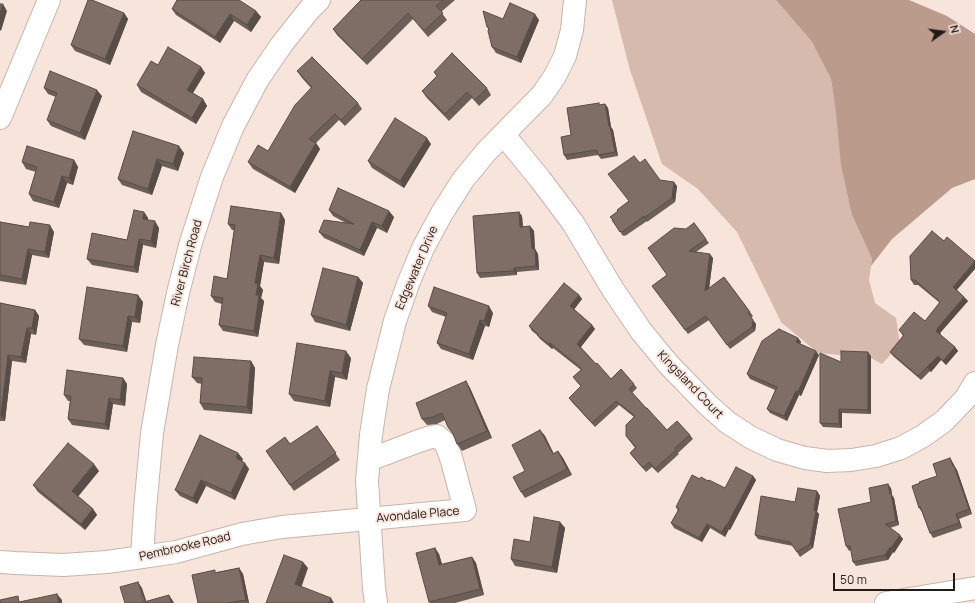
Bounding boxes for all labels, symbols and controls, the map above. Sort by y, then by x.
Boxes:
north arrow [923,12,963,52]
text: N [947,23,963,35]
street label: River Birch Road [169,218,205,308]
street label: Edgewater Drive [393,224,441,312]
street label: Kingsland Court [654,348,726,422]
street label: Avondale Place [376,504,460,526]
street label: Pembrooke Road [138,529,232,565]
scale bar [835,565,957,591]
text: 50 m [840,571,867,588]

